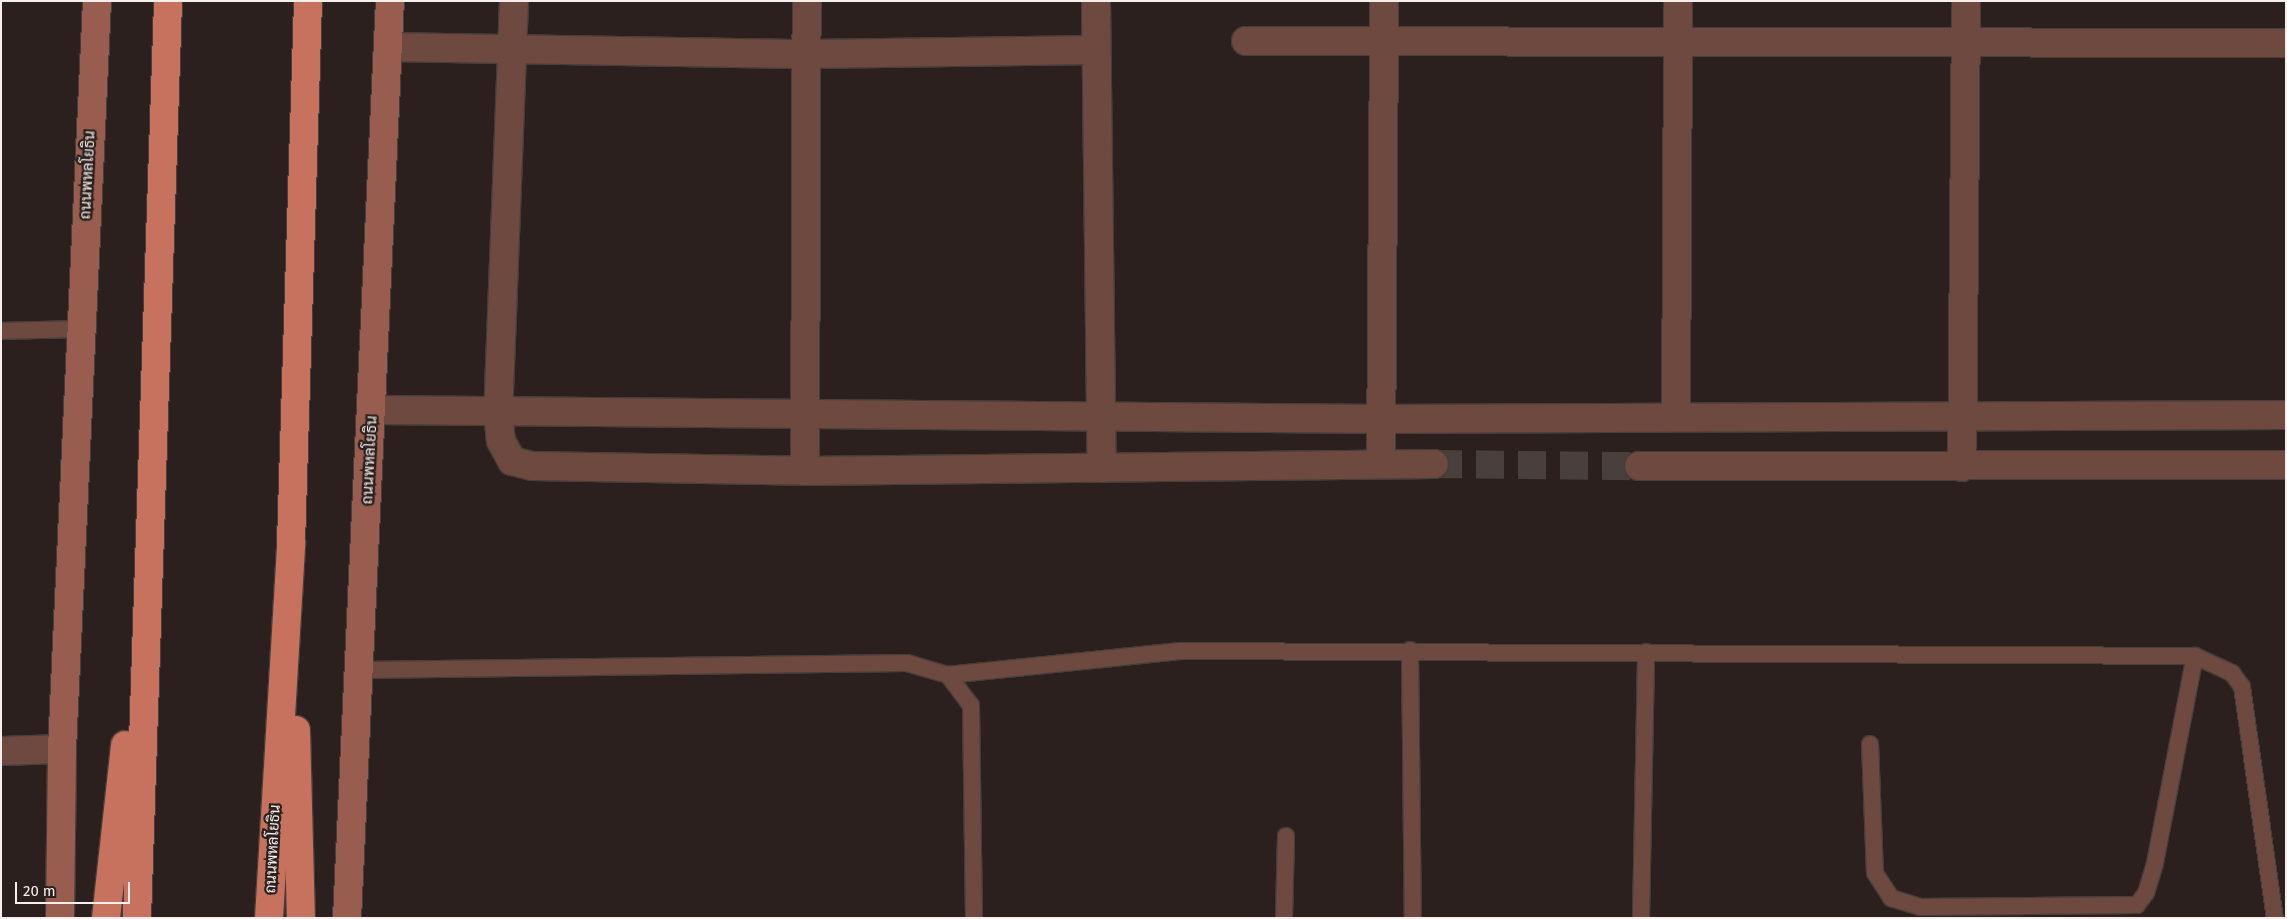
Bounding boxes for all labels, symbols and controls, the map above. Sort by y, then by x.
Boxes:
street label: ถนนพหลโยธิน [77,130,99,220]
street label: ถนนพหลโยธิน [359,415,381,505]
street label: ถนนพหลโยธิน [262,804,284,894]
scale bar [18,872,132,904]
text: 20 m [23,882,56,900]

